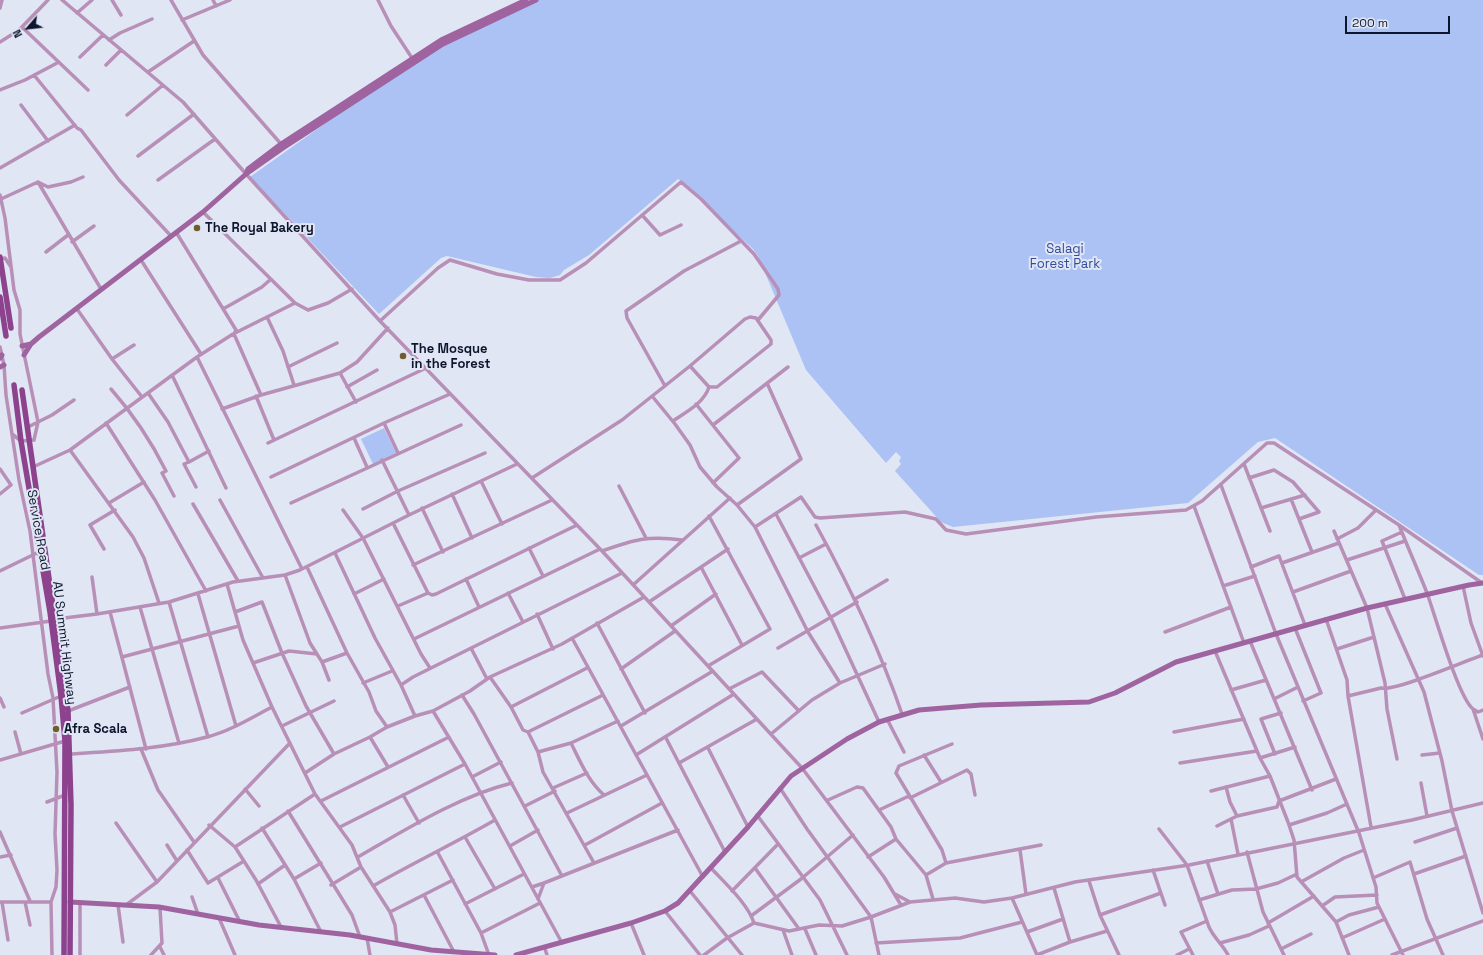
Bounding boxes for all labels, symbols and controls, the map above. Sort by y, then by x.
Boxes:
north arrow [8,8,48,48]
scale bar [1347,8,1452,34]
text: 200 m [1352,15,1388,31]
text: N [9,27,25,40]
place label: The Royal Bakery [205,220,314,236]
marker: The Royal Bakery [192,223,202,233]
park label: Salagi Forest Park [1030,241,1100,272]
place label: The Mosque in the Forest [411,341,490,372]
marker: The Mosque in the Forest [398,351,408,361]
street label: Service Road [23,489,53,571]
street label: AU Summit Highway [49,580,79,706]
place label: Afra Scala [64,721,127,737]
marker: Afra Scala [51,724,61,734]

